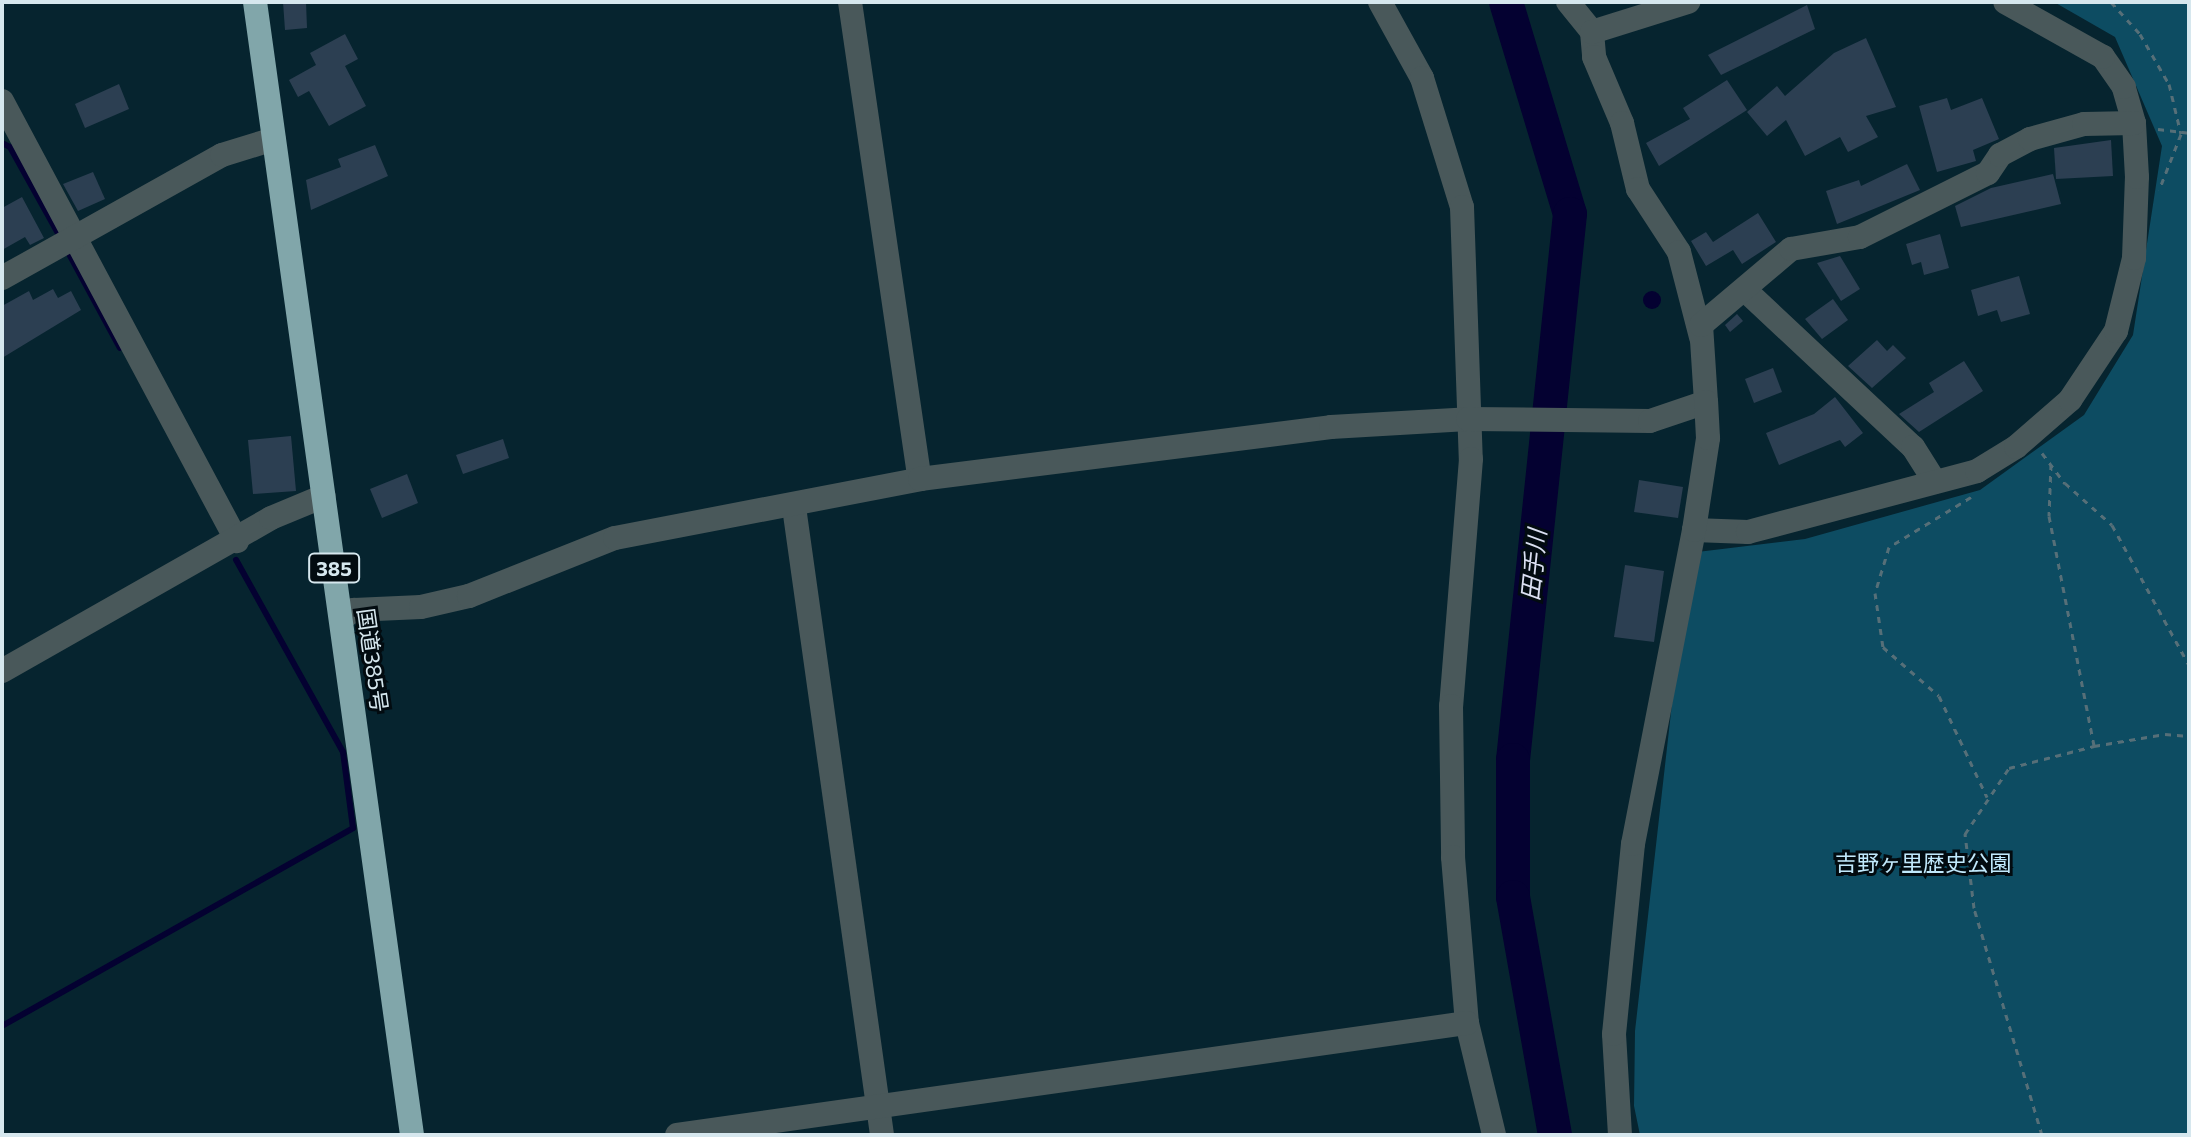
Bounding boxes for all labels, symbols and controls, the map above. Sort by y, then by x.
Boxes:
water label: 田手川 [1515,528,1551,602]
road number: 385 [308,552,360,584]
street label: 国道385号 [353,606,393,714]
park label: 吉野ヶ里歴史公園 [1835,850,2011,876]

